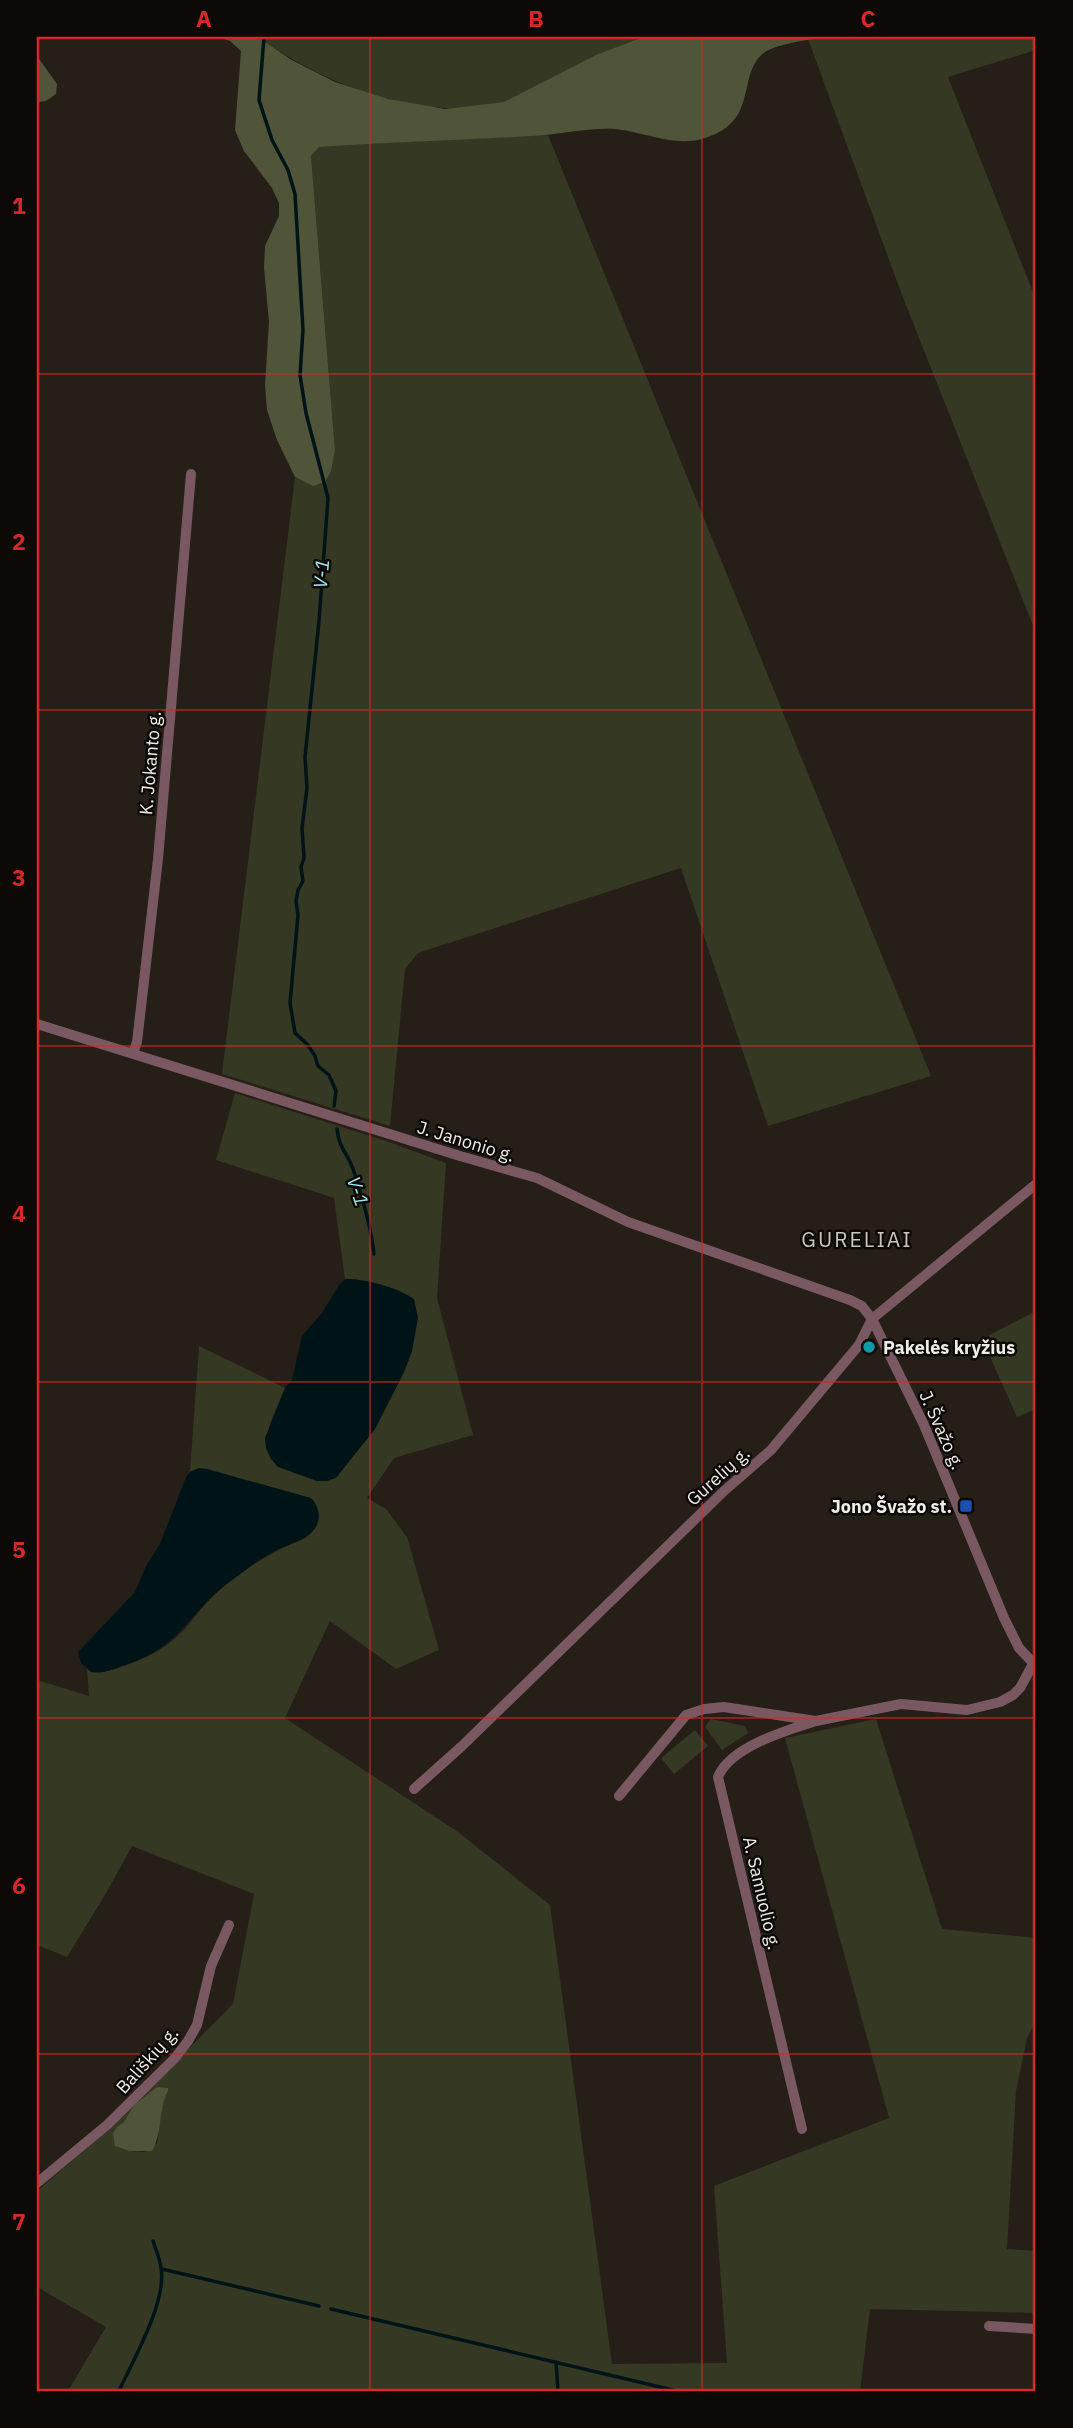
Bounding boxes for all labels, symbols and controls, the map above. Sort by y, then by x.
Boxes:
text: A [196,3,212,33]
text: B [528,3,544,33]
text: C [861,3,876,33]
text: 1 [12,190,26,220]
text: 2 [12,526,26,556]
water label: V-1 [308,558,334,590]
street label: K. Jokanto g. [134,710,166,816]
text: 3 [12,862,26,892]
street label: J. Janonio g. [414,1115,518,1167]
water label: V-1 [342,1173,374,1209]
text: 4 [12,1198,26,1228]
district label: GURELIAI [801,1225,913,1253]
place label: Pakelės kryžius [883,1336,1015,1359]
marker: Pakelės kryžius [861,1339,877,1355]
street label: J. Švažo g. [914,1387,970,1473]
street label: Gurelių g. [681,1441,755,1511]
place label: Jono Švažo st. [831,1494,952,1518]
marker: Jono Švažo st. [958,1498,974,1514]
text: 5 [12,1534,26,1564]
street label: A. Samuolio g. [738,1834,786,1952]
text: 6 [12,1870,26,1900]
street label: Bališkių g. [111,2022,183,2098]
text: 7 [12,2206,26,2236]

